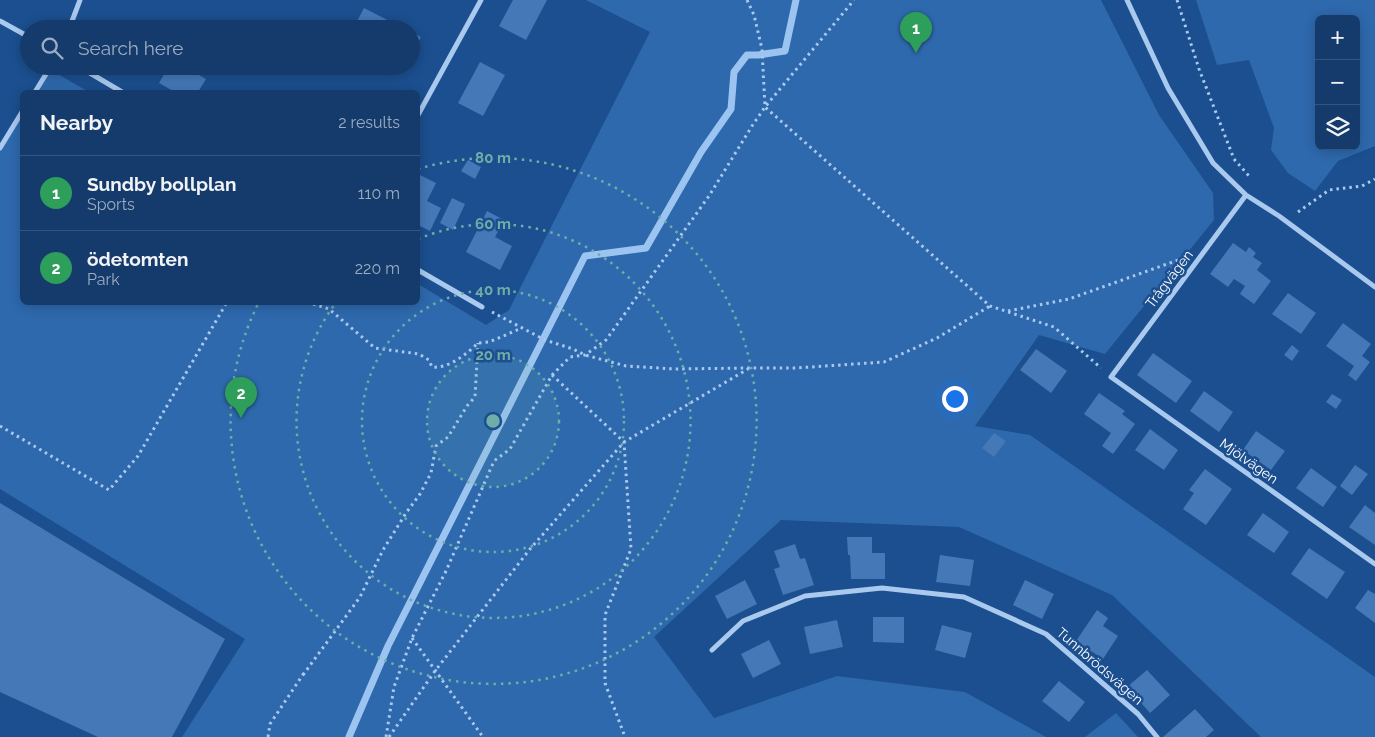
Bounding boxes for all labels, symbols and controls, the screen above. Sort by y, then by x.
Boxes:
pin: 1 [900,12,932,53]
map controls [1315,15,1360,150]
button: + [1315,15,1360,60]
search box [20,20,420,75]
icon: search [38,34,66,62]
text: Search here [78,37,184,59]
button: − [1315,60,1360,105]
button: layers [1315,105,1360,150]
text: Nearby [40,110,113,135]
text: 2 results [338,113,400,132]
text: 80 m [475,149,511,167]
text: Sundby bollplan [87,173,236,195]
text: 1 [52,184,60,203]
text: 110 m [358,184,400,203]
text: Sports [87,195,135,214]
text: 60 m [475,215,511,233]
street label: Trågvägen [1142,247,1196,311]
text: ödetomten [87,248,188,270]
text: 2 [51,259,61,278]
text: 220 m [355,259,400,278]
text: Park [87,270,120,289]
text: 40 m [475,281,511,299]
text: 20 m [475,346,511,364]
pin: 2 [225,377,257,418]
your location [942,386,968,412]
centre of rings [484,412,502,430]
street label: Mjölvägen [1217,435,1281,487]
street label: Tunnbrödsvägen [1054,624,1146,708]

